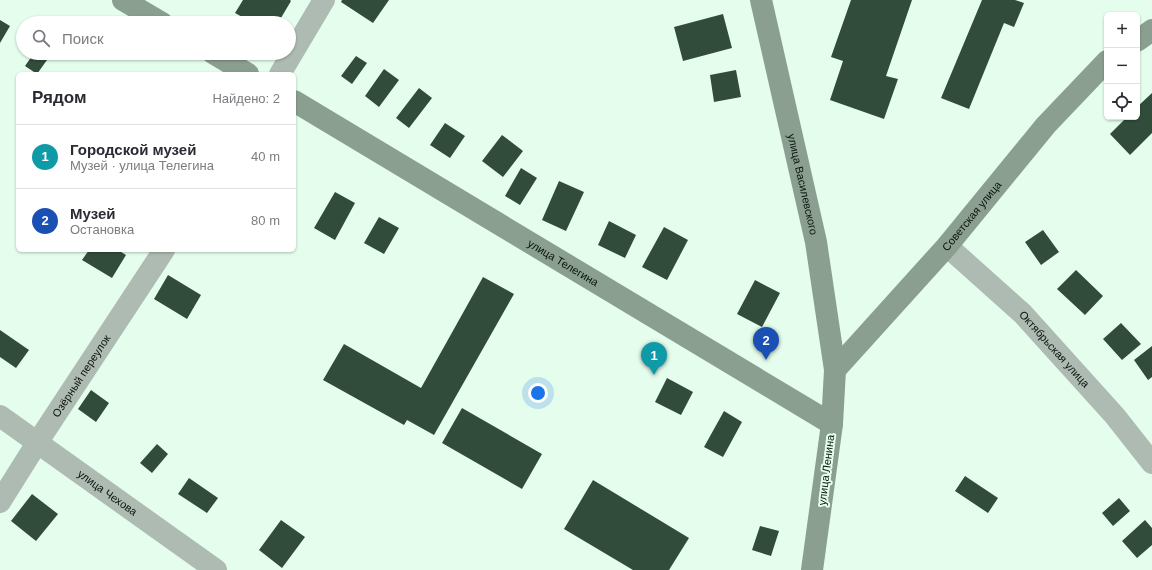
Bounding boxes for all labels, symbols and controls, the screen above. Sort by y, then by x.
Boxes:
map controls [1104,12,1140,120]
button: + [1104,12,1140,48]
search box [16,16,296,60]
icon: search [30,27,52,49]
text: Поиск [62,30,104,47]
button: − [1104,48,1140,84]
button: locate [1104,84,1140,120]
text: Рядом [32,88,87,107]
text: Найдено: 2 [212,91,280,106]
street label: улица Василевского [786,133,820,236]
text: Городской музей [70,141,196,158]
text: 1 [41,149,49,164]
text: 40 m [251,149,280,164]
text: Музей · улица Телегина [70,158,214,173]
street label: Советская улица [940,178,1004,253]
text: Музей [70,205,115,222]
text: 2 [41,213,49,228]
text: 80 m [251,213,280,228]
text: Остановка [70,222,134,237]
street label: улица Телегина [526,237,601,289]
street label: Октябрьская улица [1017,308,1093,390]
pin: 2 [753,327,779,360]
street label: Озёрный переулок [50,332,113,419]
pin: 1 [641,342,667,375]
your location [528,383,548,403]
street label: улица Ленина [816,433,836,506]
street label: улица Чехова [76,467,140,518]

